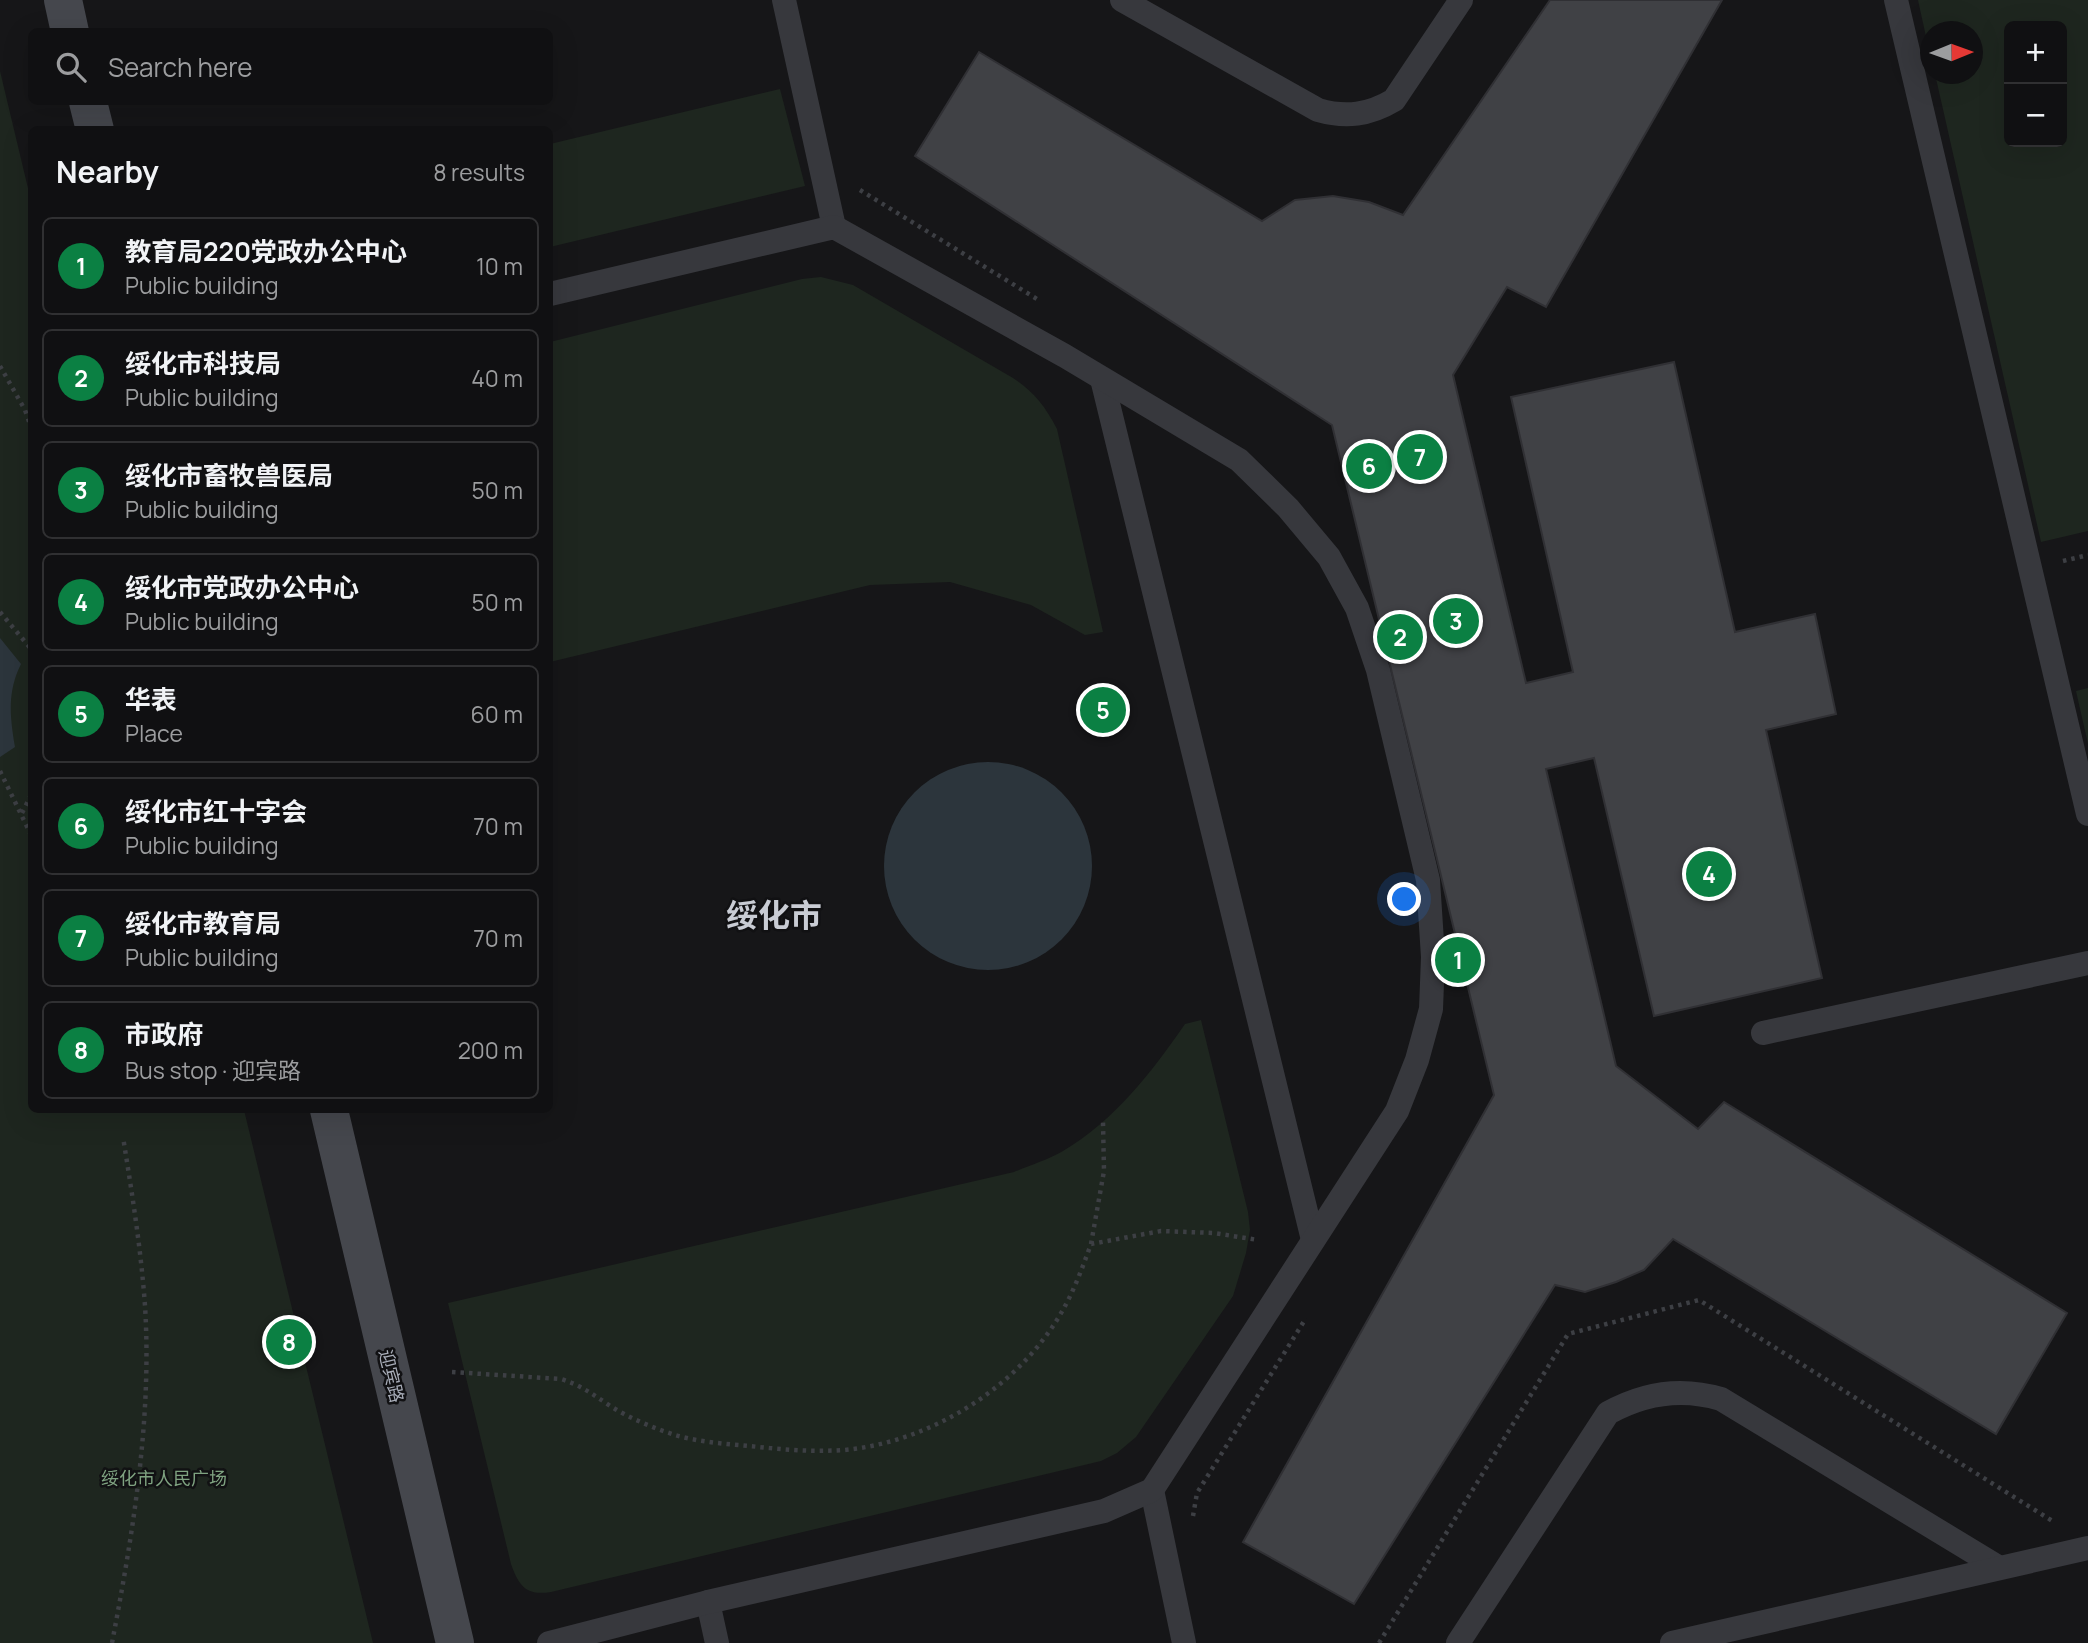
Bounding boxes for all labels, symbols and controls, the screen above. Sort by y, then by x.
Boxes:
north arrow [1920,21,1983,84]
map controls [2004,21,2067,147]
button: + [2004,21,2067,84]
search box [28,28,553,105]
icon: search [52,48,90,86]
text: Search here [108,49,253,85]
button: − [2004,84,2067,147]
text: Nearby [56,151,159,192]
text: 8 results [433,156,525,188]
text: 教育局220党政办公中心 [125,233,407,269]
text: 1 [76,250,86,282]
text: 10 m [476,250,523,282]
text: Public building [125,269,279,301]
text: 绥化市科技局 [125,345,281,381]
text: 2 [74,362,88,394]
text: 40 m [471,362,523,394]
text: Public building [125,381,279,413]
pin: 7 [1397,431,1443,483]
pin: 6 [1346,440,1392,492]
text: 绥化市畜牧兽医局 [125,457,333,493]
text: 3 [74,474,88,506]
text: 50 m [472,474,523,506]
text: Public building [125,493,279,525]
text: 绥化市党政办公中心 [125,569,359,605]
text: 4 [74,586,88,618]
text: 50 m [472,586,523,618]
pin: 3 [1433,595,1479,647]
text: Public building [125,605,279,637]
pin: 2 [1377,611,1423,663]
text: 华表 [125,681,177,717]
pin: 5 [1080,684,1126,736]
text: 5 [74,698,88,730]
text: 60 m [471,698,523,730]
text: Place [125,717,183,749]
text: 绥化市红十字会 [125,793,307,829]
text: 6 [74,810,88,842]
text: 70 m [473,810,523,842]
text: Public building [125,829,279,861]
pin: 4 [1686,848,1732,900]
your location [1387,882,1421,916]
district label: 绥化市 [726,893,822,937]
text: 绥化市教育局 [125,905,281,941]
text: 7 [75,922,87,954]
text: 70 m [473,922,523,954]
pin: 1 [1435,934,1481,986]
text: Public building [125,941,279,973]
text: 市政府 [125,1016,203,1052]
text: 8 [74,1034,88,1066]
text: 200 m [458,1034,523,1066]
text: Bus stop · 迎宾路 [125,1054,301,1086]
pin: 8 [266,1316,312,1368]
street label: 迎宾路 [374,1347,410,1405]
park label: 绥化市人民广场 [101,1466,227,1490]

